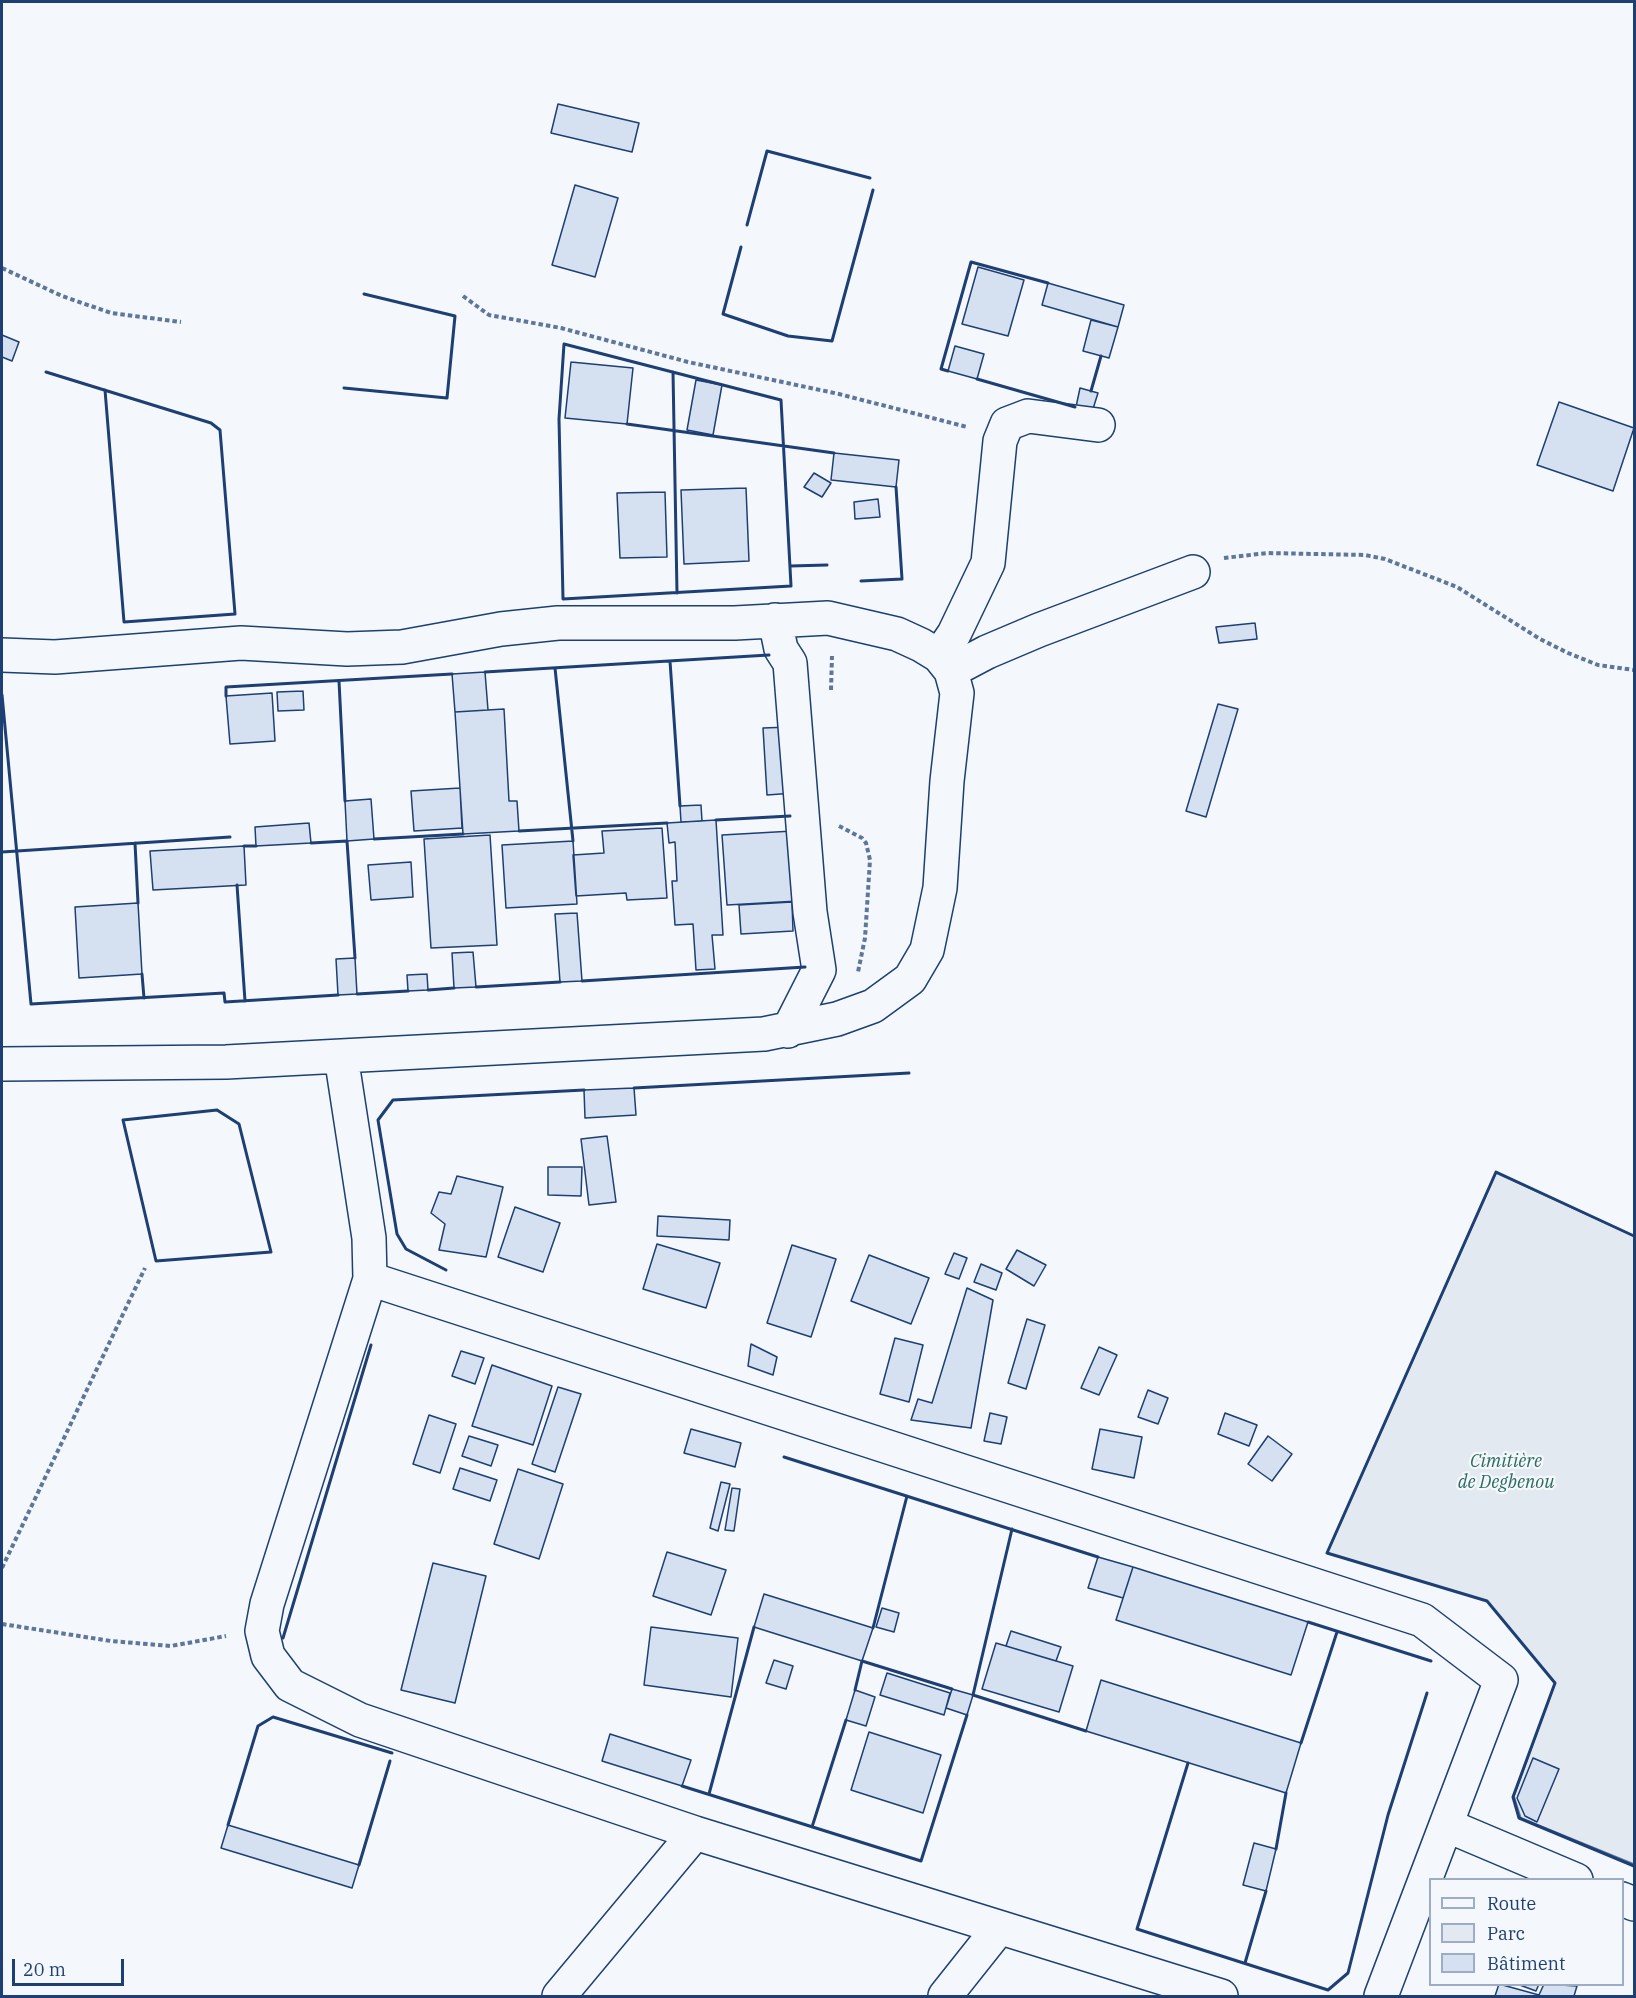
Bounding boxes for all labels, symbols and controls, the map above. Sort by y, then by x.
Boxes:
park label: Cimitière de Degbenou [1458,1451,1554,1494]
legend [1429,1878,1624,1986]
text: Route [1487,1892,1536,1915]
text: Parc [1487,1922,1525,1945]
scale bar [15,1947,128,1985]
text: Bâtiment [1487,1952,1565,1975]
text: 20 m [23,1958,66,1981]

